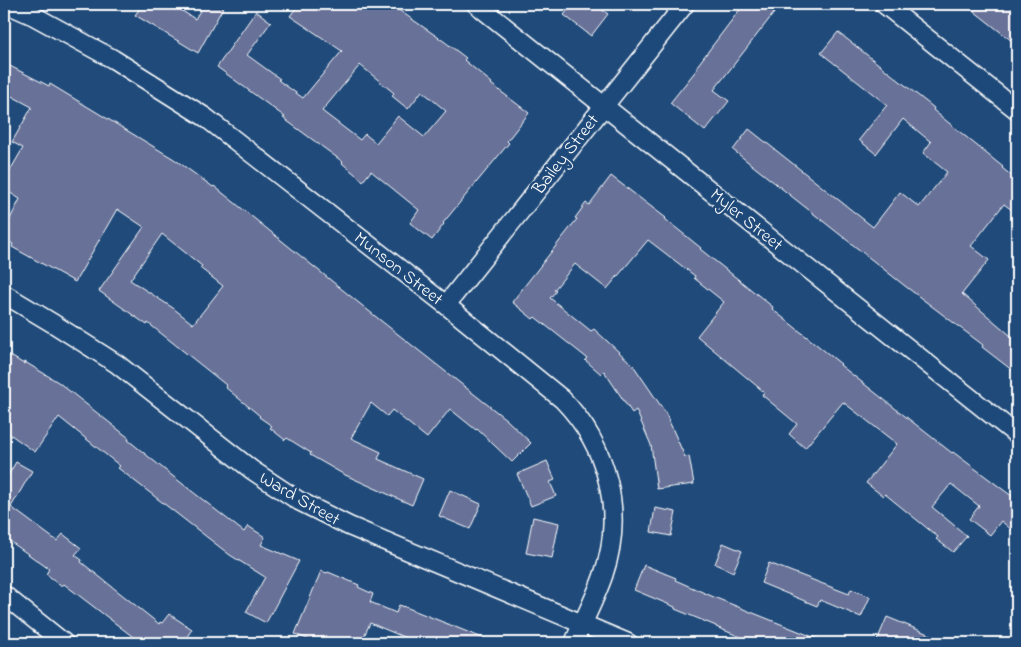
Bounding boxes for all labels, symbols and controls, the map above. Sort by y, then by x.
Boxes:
street label: Bailey Street [526,109,606,202]
street label: Myler Street [704,183,788,258]
street label: Munson Street [347,226,448,313]
street label: Ward Street [254,466,344,533]

